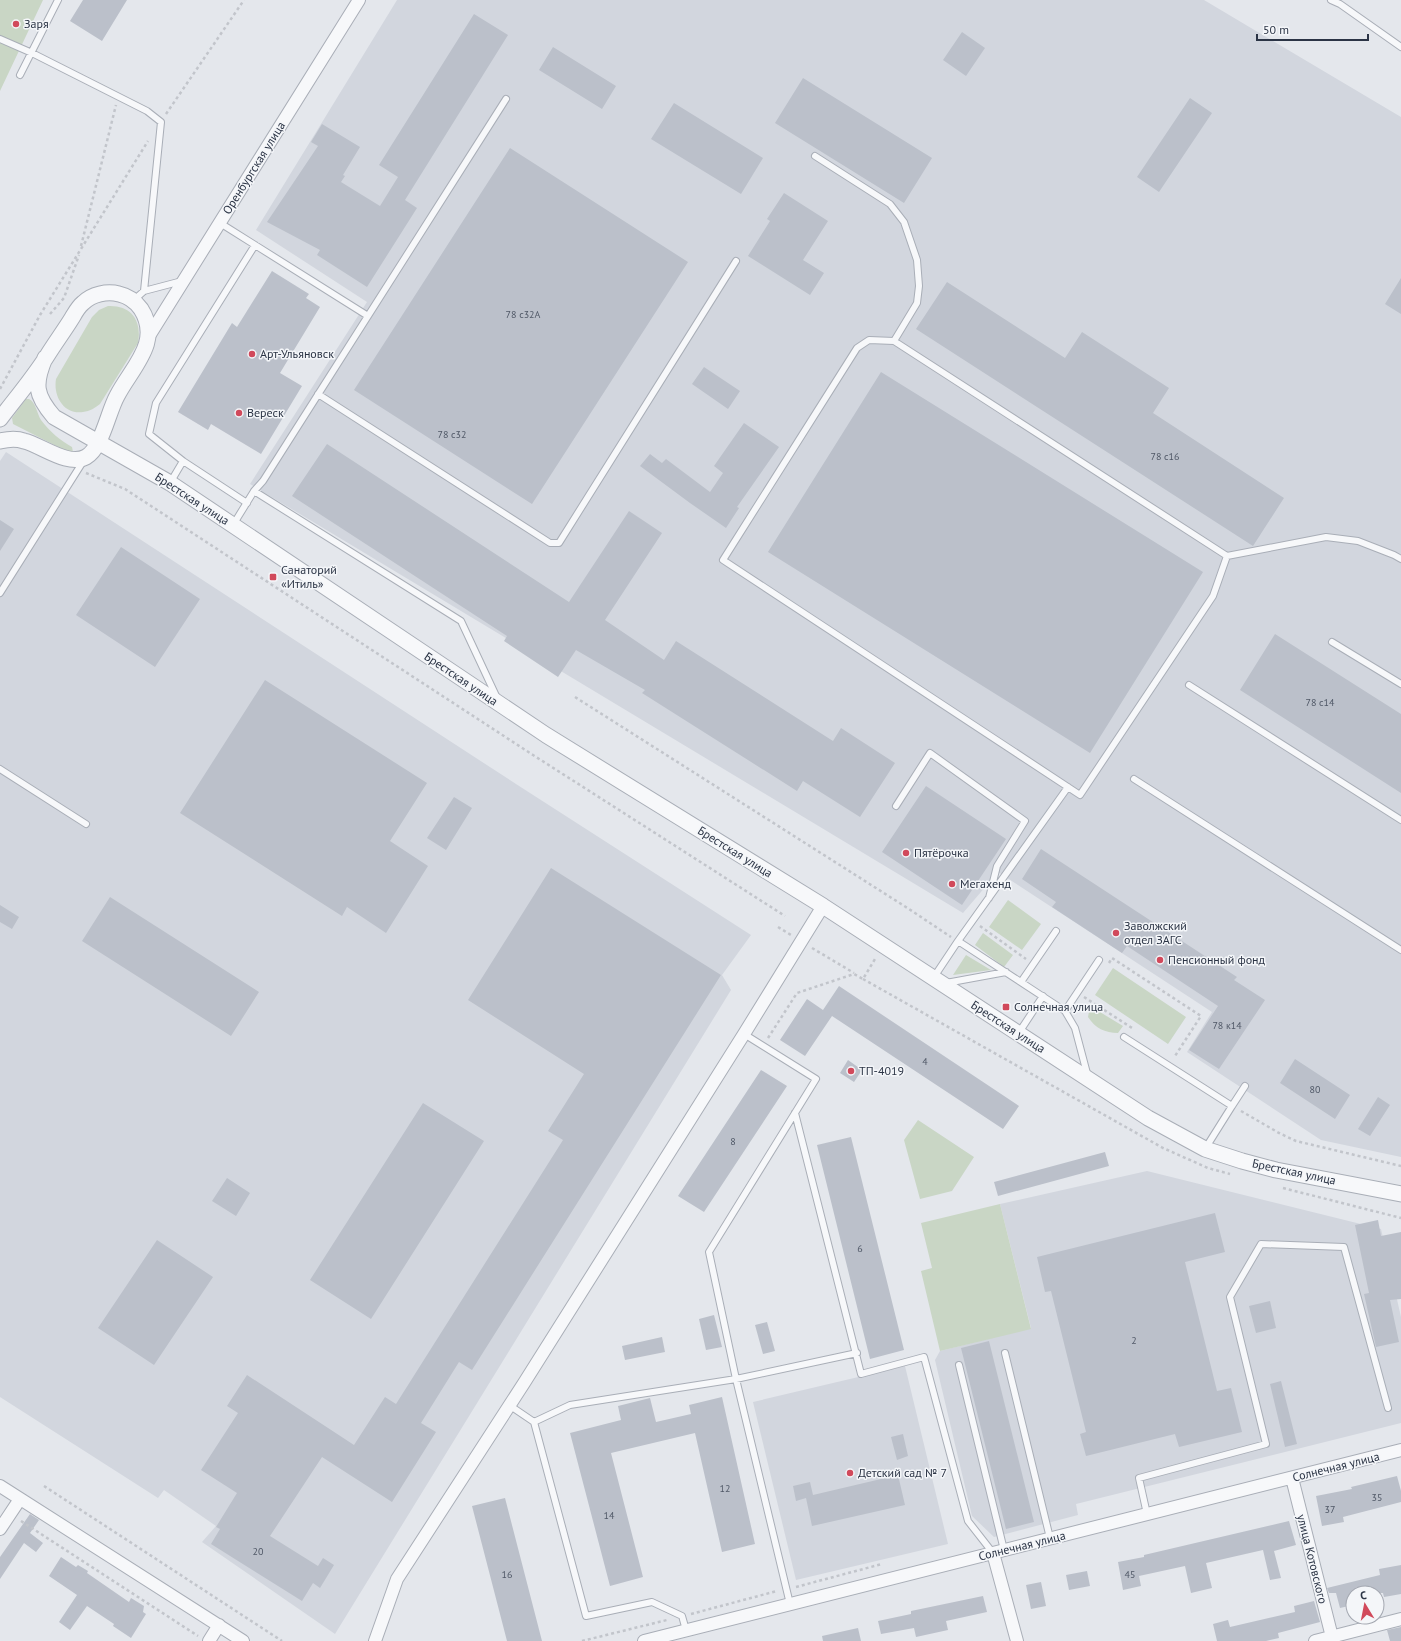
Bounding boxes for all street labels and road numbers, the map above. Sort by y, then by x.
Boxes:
street label: Оренбургская улица [219,119,288,217]
street label: Брестская улица [152,469,232,528]
street label: Брестская улица [422,648,501,709]
street label: Брестская улица [695,823,775,881]
street label: Брестская улица [968,997,1048,1056]
street label: Брестская улица [1251,1155,1337,1188]
street label: Солнечная улица [1291,1448,1381,1485]
street label: улица Котовского [1294,1513,1331,1605]
street label: Солнечная улица [977,1527,1067,1564]

